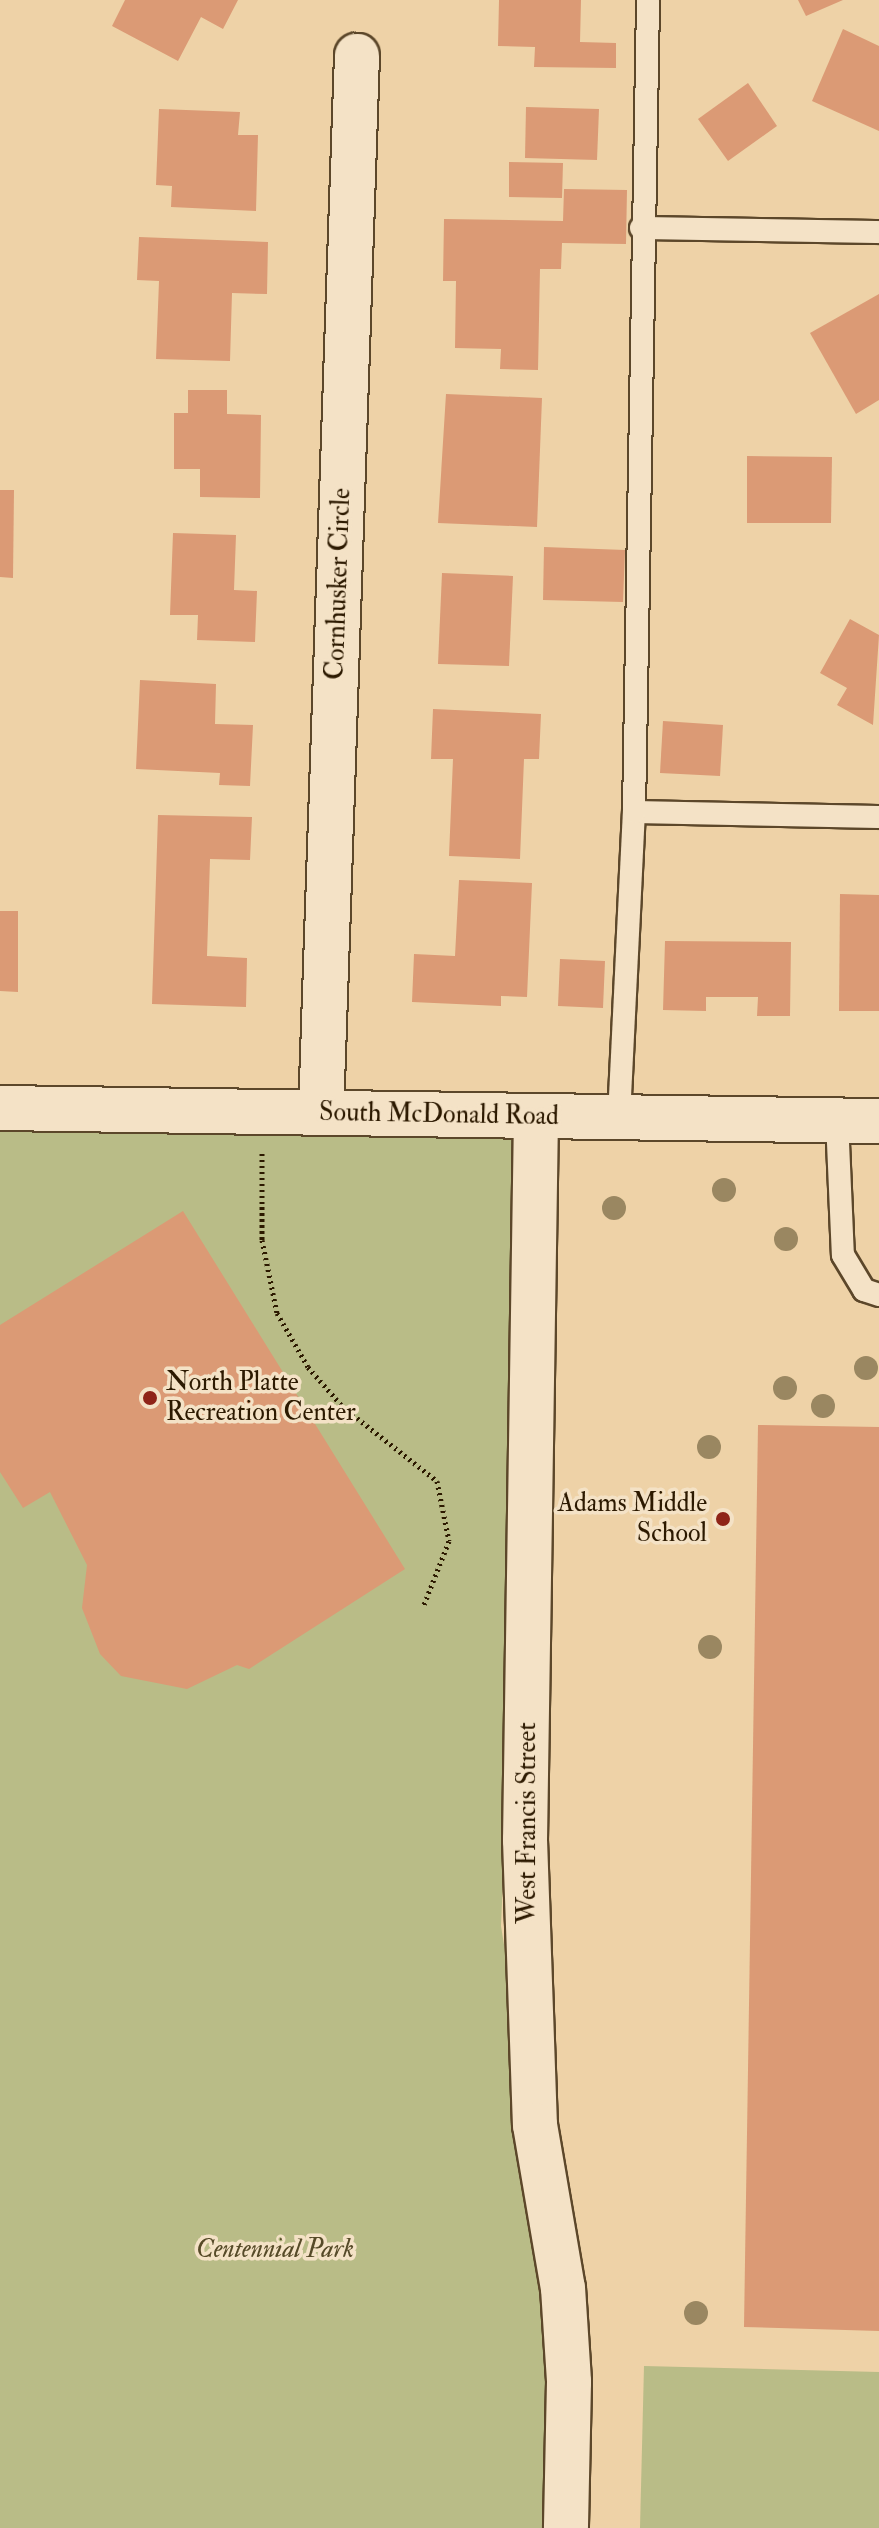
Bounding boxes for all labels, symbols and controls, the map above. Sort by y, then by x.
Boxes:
street label: Cornhusker Circle [320,488,358,680]
street label: South McDonald Road [319,1097,559,1133]
place label: North Platte Recreation Center [166,1367,356,1428]
marker: North Platte Recreation Center [141,1389,159,1407]
place label: Adams Middle School [557,1488,707,1550]
marker: Adams Middle School [714,1510,732,1528]
street label: West Francis Street [512,1722,544,1924]
park label: Centennial Park [196,2234,354,2266]

